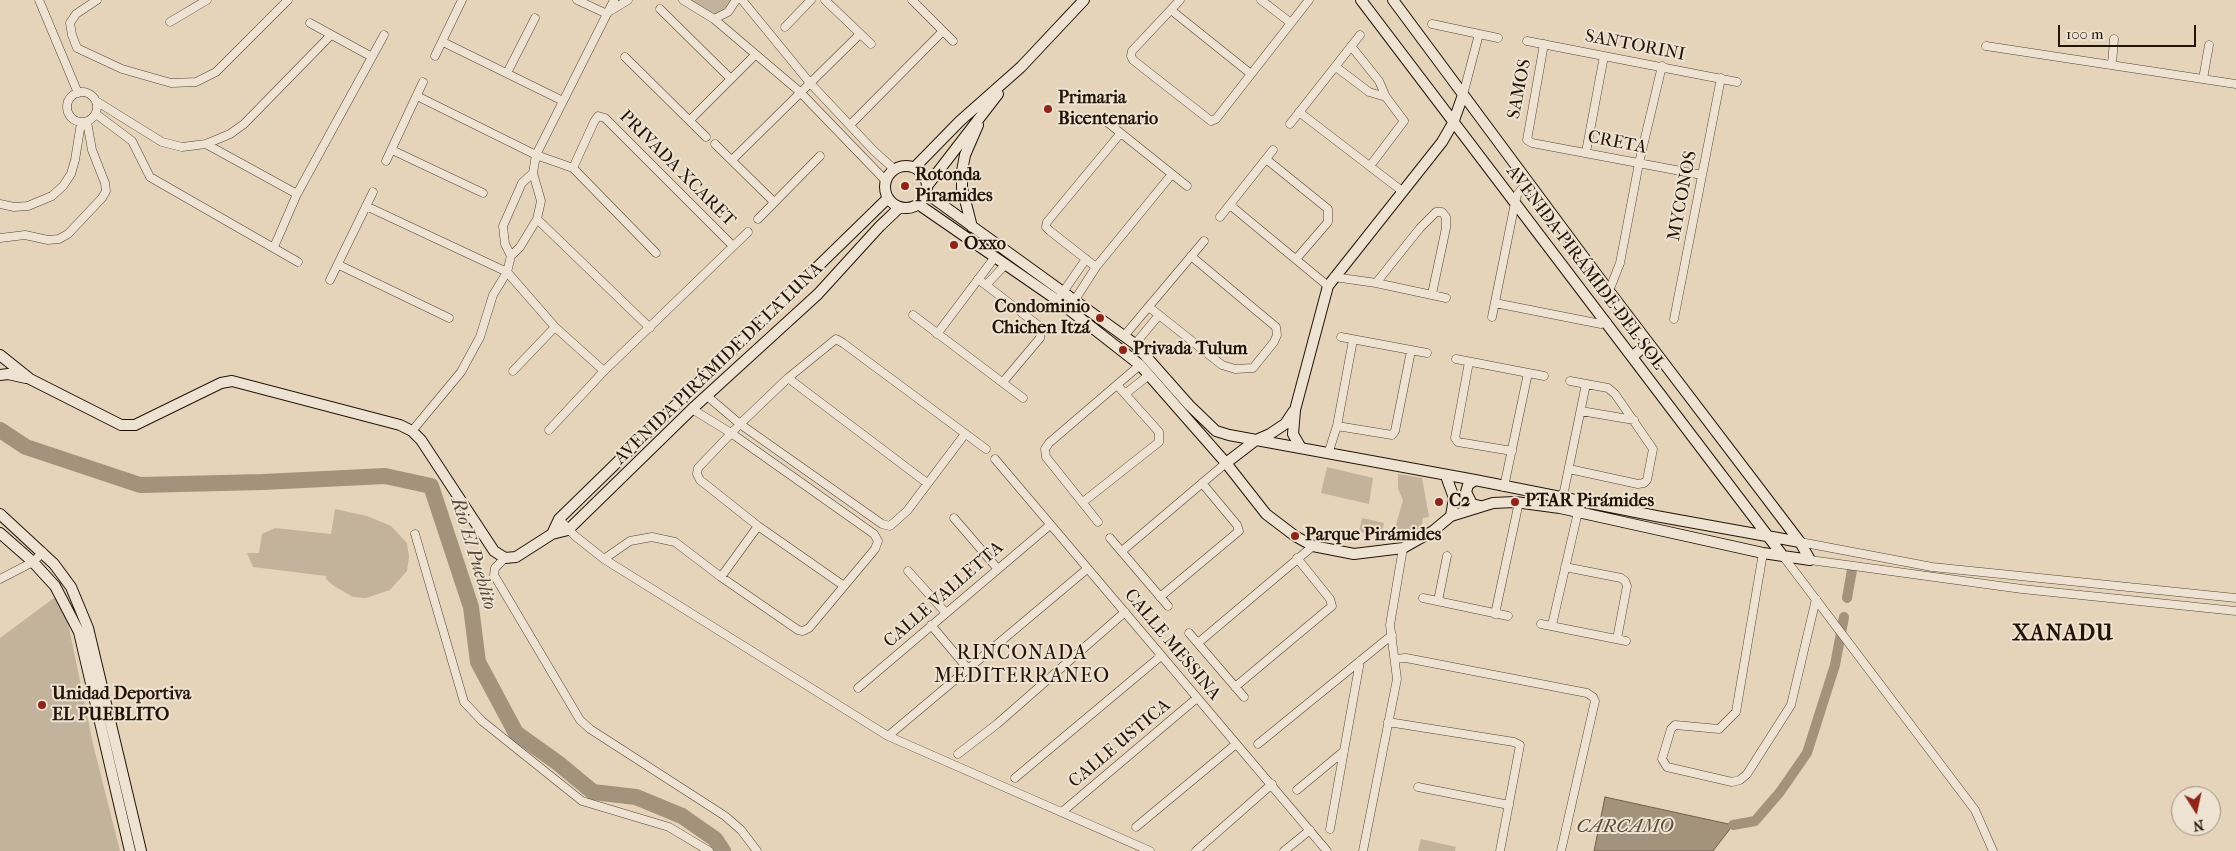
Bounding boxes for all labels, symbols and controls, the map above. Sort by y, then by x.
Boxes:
scale bar [2061,15,2198,47]
text: 100 m [2066,25,2104,43]
street label: SANTORINI [1583,26,1687,66]
street label: SAMOS [1504,57,1536,121]
place label: Primaria Bicentenario [1058,88,1158,130]
marker: Primaria Bicentenario [1042,103,1054,115]
street label: PRIVADA XCARET [614,106,740,232]
street label: CRETA [1586,127,1648,159]
street label: MYCONOS [1664,149,1702,243]
street label: AVENIDA PIRÁMIDE DEL SOL [1501,161,1669,375]
place label: Rotonda Piramides [915,165,993,208]
marker: Rotonda Piramides [899,180,911,192]
place label: Oxxo [964,234,1006,256]
marker: Oxxo [948,239,960,251]
street label: AVENIDA PIRÁMIDE DE LA LUNA [610,258,828,470]
place label: Condominio Chichen Itzá [992,297,1090,340]
marker: Condominio Chichen Itzá [1094,312,1106,324]
place label: Privada Tulum [1133,339,1248,361]
marker: Privada Tulum [1117,344,1129,356]
place label: C2 [1449,491,1470,513]
place label: PTAR Pirámides [1525,491,1654,513]
water label: Rio El Pueblito [445,495,501,613]
marker: C2 [1433,496,1445,508]
marker: PTAR Pirámides [1509,496,1521,508]
place label: Parque Pirámides [1305,525,1441,547]
marker: Parque Pirámides [1289,530,1301,542]
street label: CALLE VALLETTA [880,537,1008,653]
street label: CALLE MESSINA [1119,585,1225,705]
district label: XANADU [2011,622,2115,648]
district label: RINCONADA MEDITERRANEO [932,642,1112,689]
place label: Unidad Deportiva EL PUEBLITO [52,684,191,726]
street label: CALLE USTICA [1065,695,1175,793]
marker: Unidad Deportiva EL PUEBLITO [36,699,48,711]
north arrow [2171,786,2221,836]
water label: CARCAMO [1576,816,1674,838]
text: N [2192,816,2205,835]

